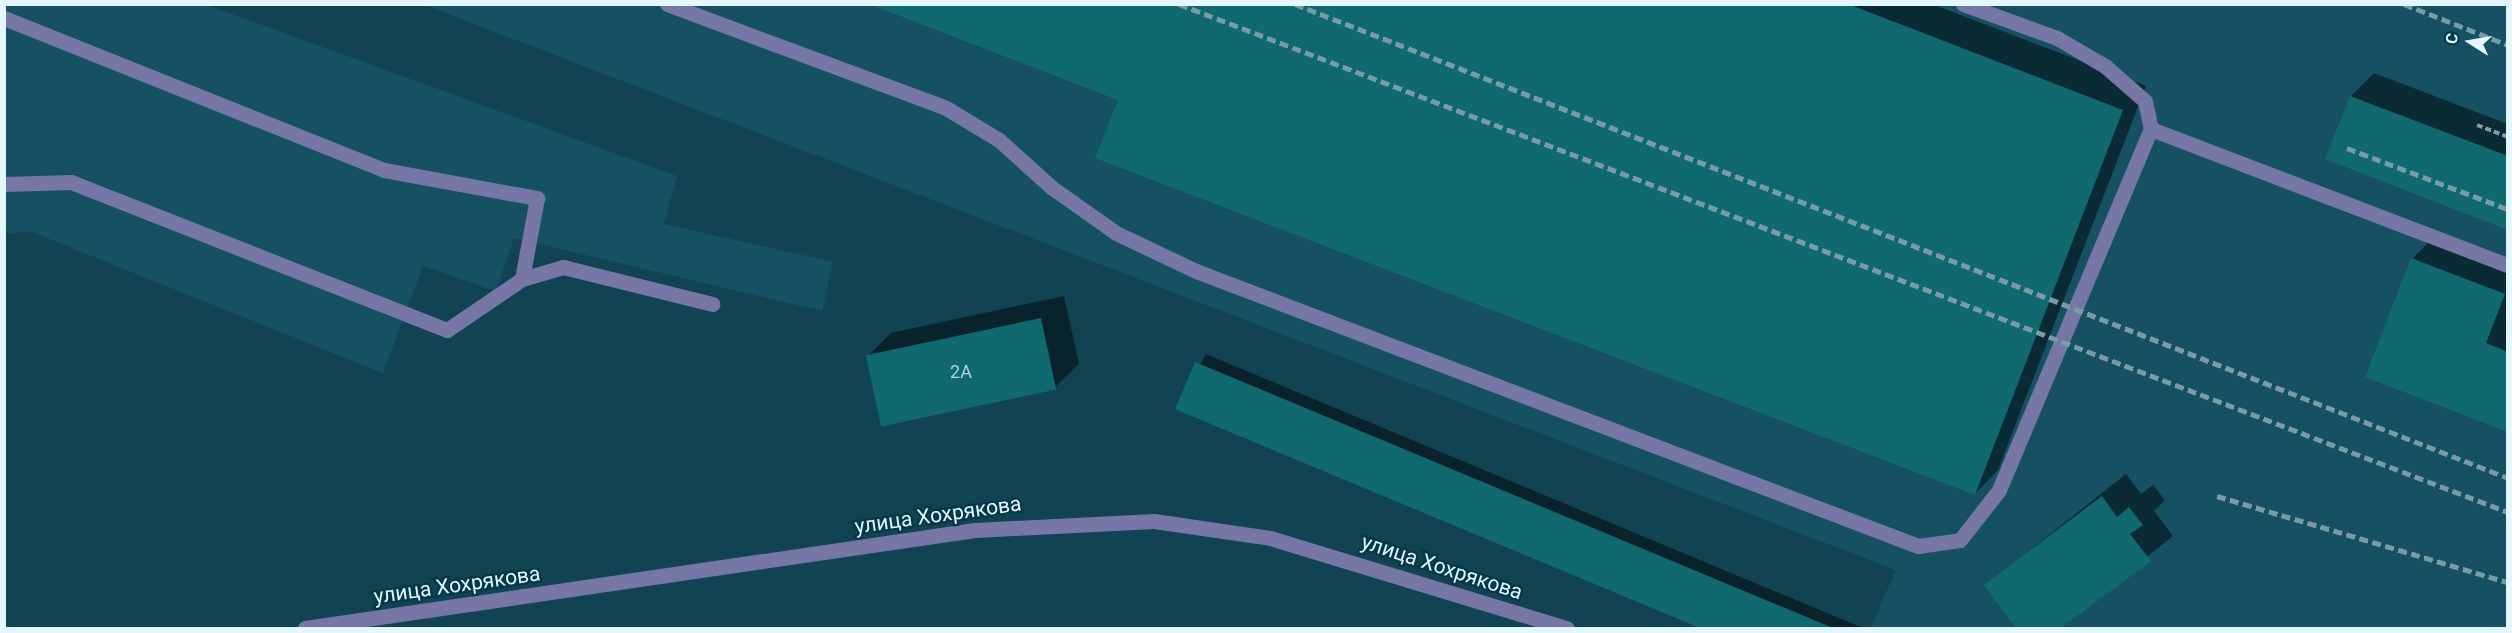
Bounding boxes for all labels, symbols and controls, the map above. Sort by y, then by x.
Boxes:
north arrow [2440,12,2500,72]
text: С [2442,32,2462,45]
house number: 2А [950,361,972,383]
street label: улица Хохрякова [853,491,1023,539]
street label: улица Хохрякова [1358,529,1526,605]
street label: улица Хохрякова [372,561,542,609]

